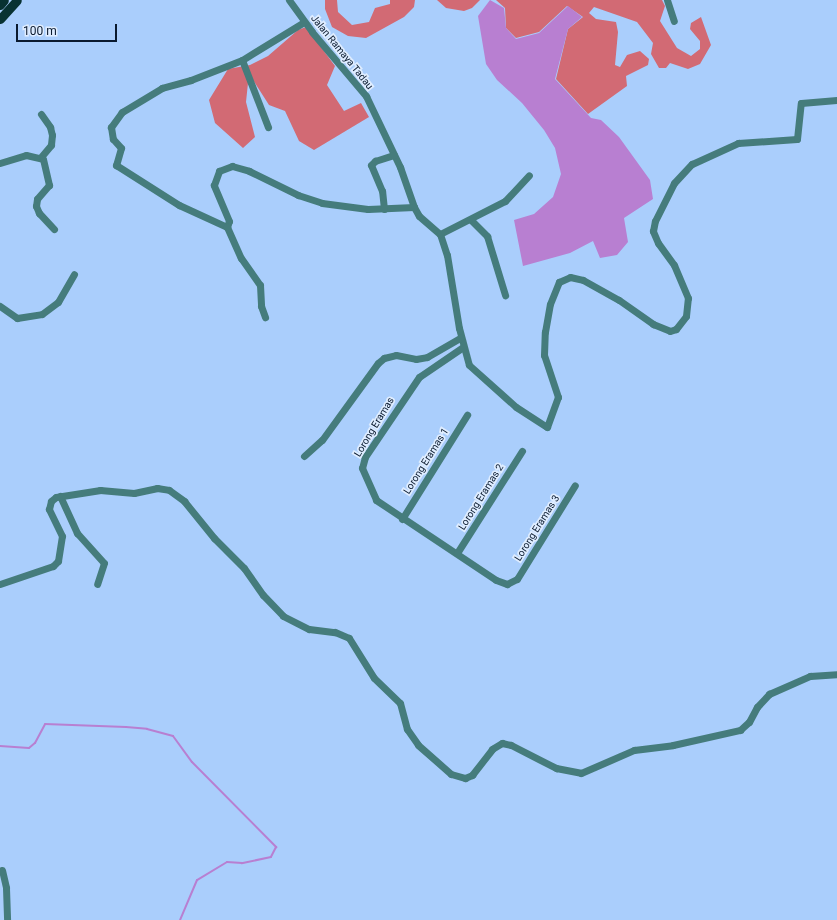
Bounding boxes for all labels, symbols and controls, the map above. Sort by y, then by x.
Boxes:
street label: Jalan Ramaya Tadau [308,12,376,92]
scale bar [18,16,119,42]
text: 100 m [23,24,57,38]
street label: Lorong Eramas [352,395,396,459]
street label: Lorong Eramas 1 [401,426,451,496]
street label: Lorong Eramas 2 [456,462,506,532]
street label: Lorong Eramas 3 [512,493,562,563]

